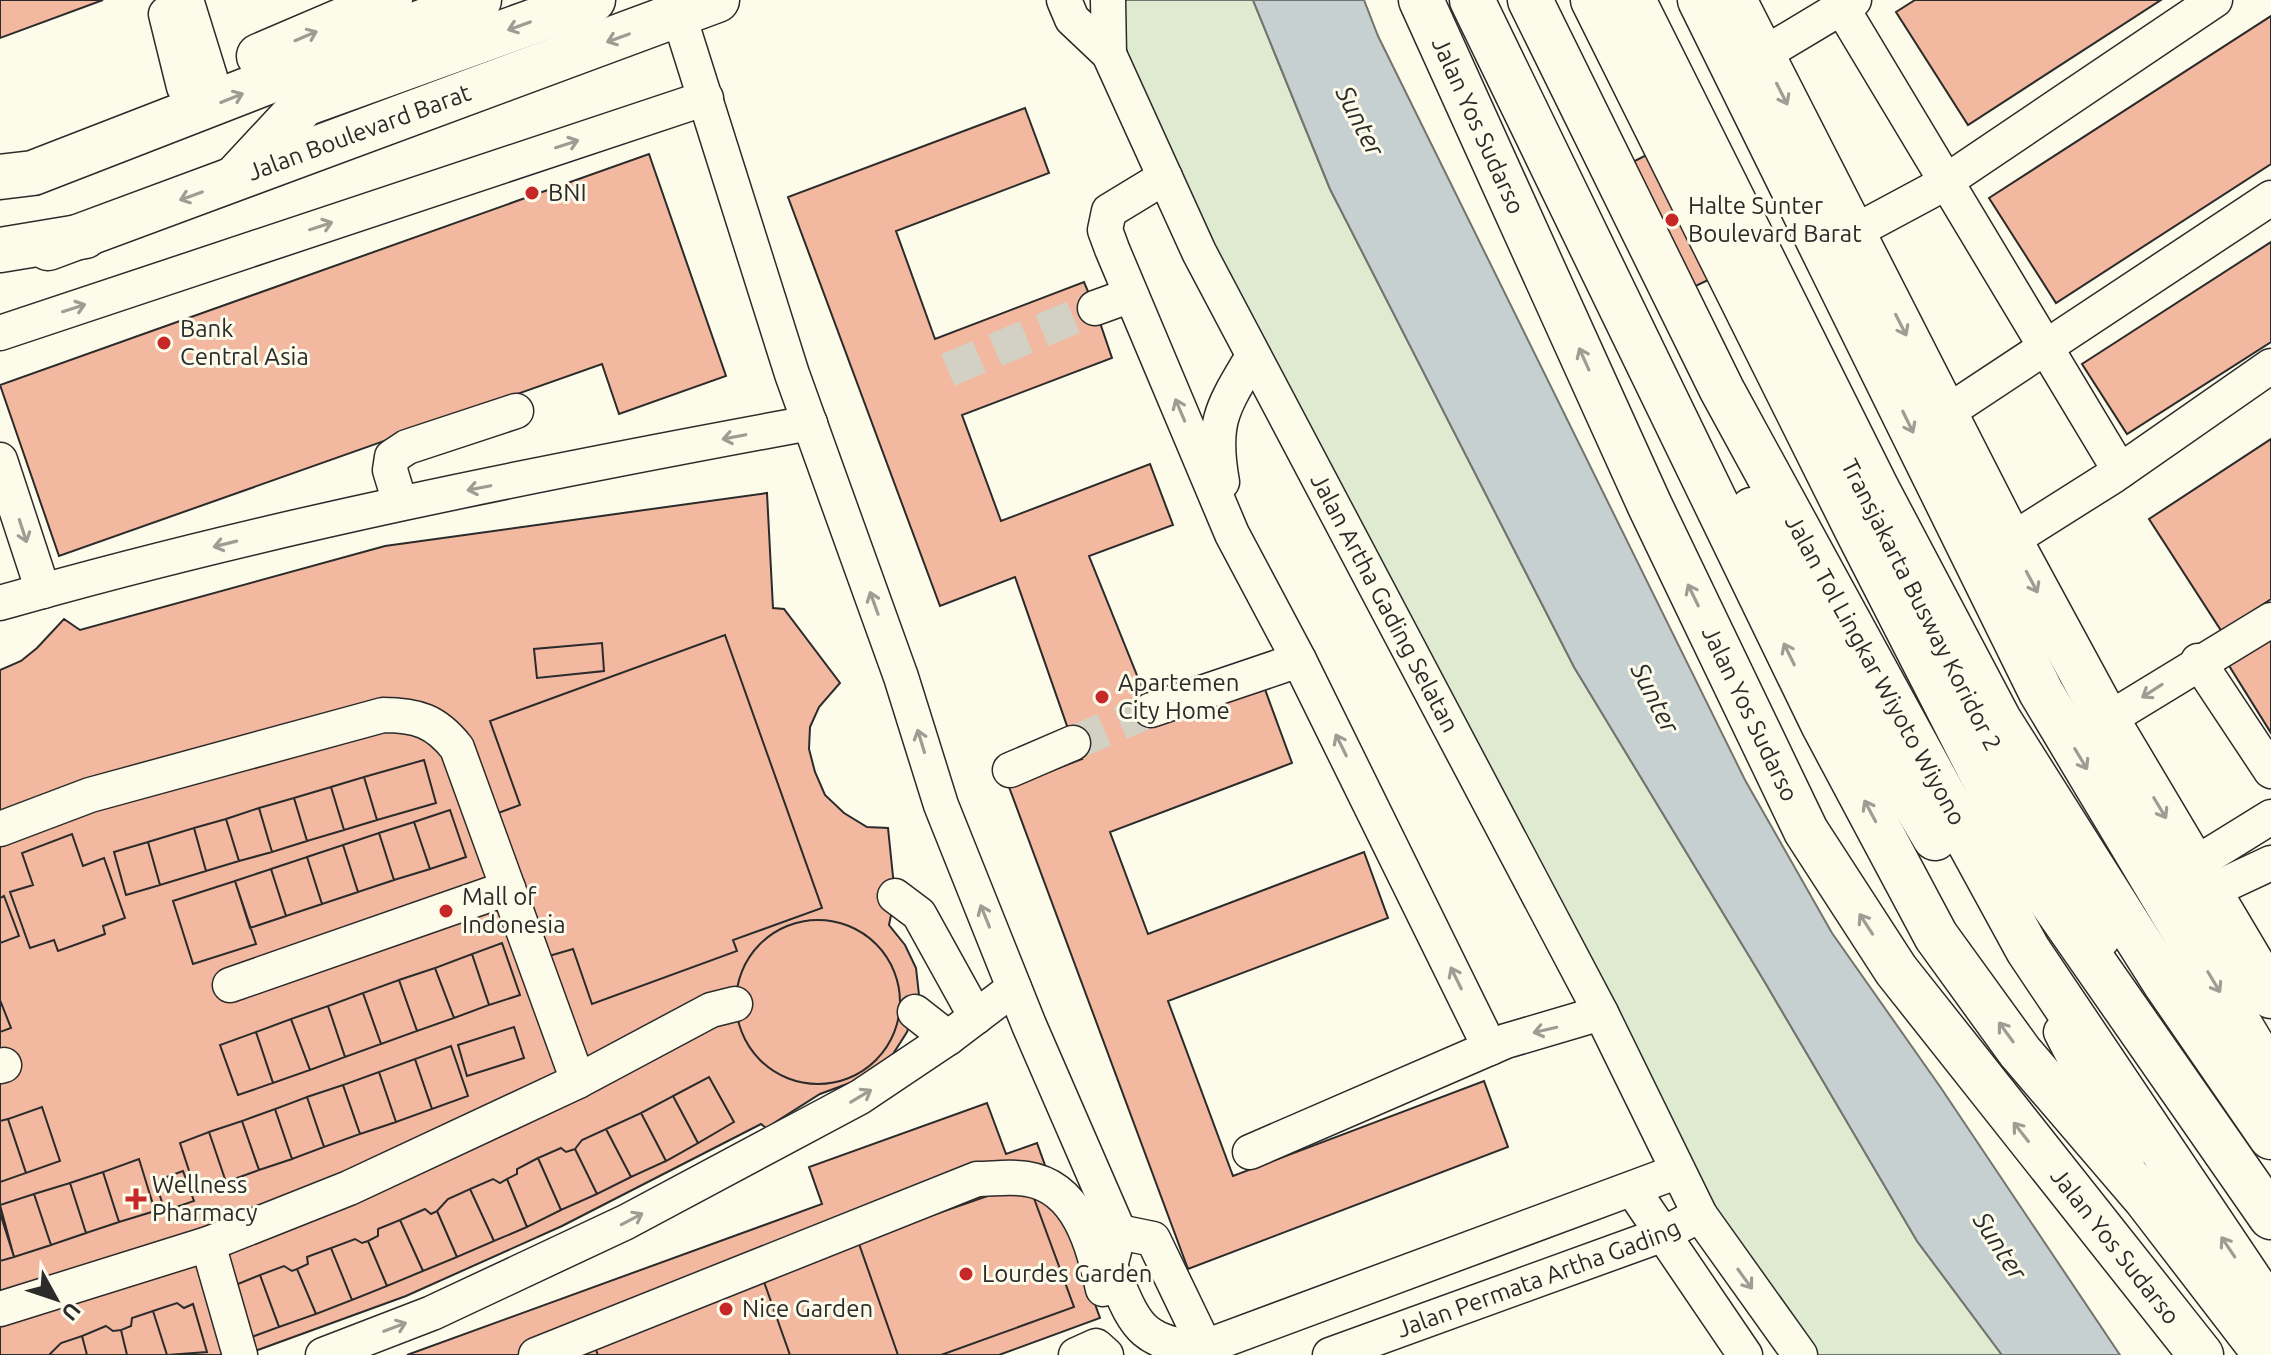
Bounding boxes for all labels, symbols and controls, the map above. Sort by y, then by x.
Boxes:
one-way arrow [507,20,532,35]
one-way arrow [293,28,318,43]
one-way arrow [607,32,631,46]
street label: Jalan Yos Sudarso [1427,33,1530,218]
street label: Jalan Boulevard Barat [244,78,475,186]
water label: Sunter [1330,80,1391,162]
one-way arrow [1775,82,1791,106]
one-way arrow [219,90,244,104]
one-way arrow [555,135,580,150]
place label: BNI [548,179,587,206]
marker: BNI [523,184,541,202]
one-way arrow [179,190,204,204]
place label: Halte Sunter Boulevard Barat [1688,192,1862,247]
marker: Halte Sunter Boulevard Barat [1663,211,1681,229]
one-way arrow [308,217,333,232]
one-way arrow [61,300,86,315]
one-way arrow [1894,313,1910,337]
place label: Bank Central Asia [180,315,309,370]
marker: Bank Central Asia [155,334,173,352]
one-way arrow [1576,348,1591,372]
one-way arrow [1171,398,1186,423]
one-way arrow [1900,409,1916,433]
one-way arrow [721,431,747,446]
street label: Transjakarta Busway Koridor 2 [1836,454,2007,755]
street label: Jalan Artha Gading Selatan [1305,469,1464,737]
one-way arrow [466,481,492,496]
street label: Jalan Tol Lingkar Wiyoto Wiyono [1780,510,1971,830]
one-way arrow [16,517,31,543]
one-way arrow [212,537,238,552]
one-way arrow [2025,570,2041,593]
one-way arrow [1685,584,1700,608]
one-way arrow [866,591,881,616]
street label: Jalan Yos Sudarso [1697,622,1804,806]
one-way arrow [1781,642,1796,666]
water label: Sunter [1625,657,1686,739]
place label: Apartemen City Home [1118,669,1239,724]
one-way arrow [2142,682,2164,699]
marker: Apartemen City Home [1093,688,1111,706]
one-way arrow [913,728,928,754]
one-way arrow [1333,733,1348,757]
one-way arrow [2073,747,2089,770]
one-way arrow [2153,796,2169,819]
one-way arrow [1861,800,1877,824]
place label: Mall of Indonesia [462,883,565,938]
marker: Mall of Indonesia [437,902,455,920]
one-way arrow [977,904,991,929]
one-way arrow [1857,913,1873,936]
one-way arrow [1447,966,1463,990]
one-way arrow [2206,970,2222,993]
one-way arrow [1998,1022,2015,1043]
one-way arrow [1533,1023,1559,1038]
one-way arrow [849,1087,872,1103]
one-way arrow [2013,1122,2030,1143]
street label: Jalan Yos Sudarso [2045,1163,2185,1329]
place label: Wellness Pharmacy [152,1171,258,1226]
marker: Wellness Pharmacy [127,1190,145,1208]
water label: Sunter [1967,1206,2034,1286]
one-way arrow [619,1210,643,1226]
street label: Jalan Permata Artha Gading [1393,1213,1685,1343]
one-way arrow [2219,1236,2235,1259]
north arrow [16,1259,96,1339]
place label: Lourdes Garden [982,1260,1153,1287]
marker: Lourdes Garden [957,1265,975,1283]
one-way arrow [1737,1267,1753,1289]
place label: Nice Garden [742,1295,873,1322]
text: U [57,1298,86,1326]
marker: Nice Garden [717,1300,735,1318]
one-way arrow [383,1319,407,1333]

